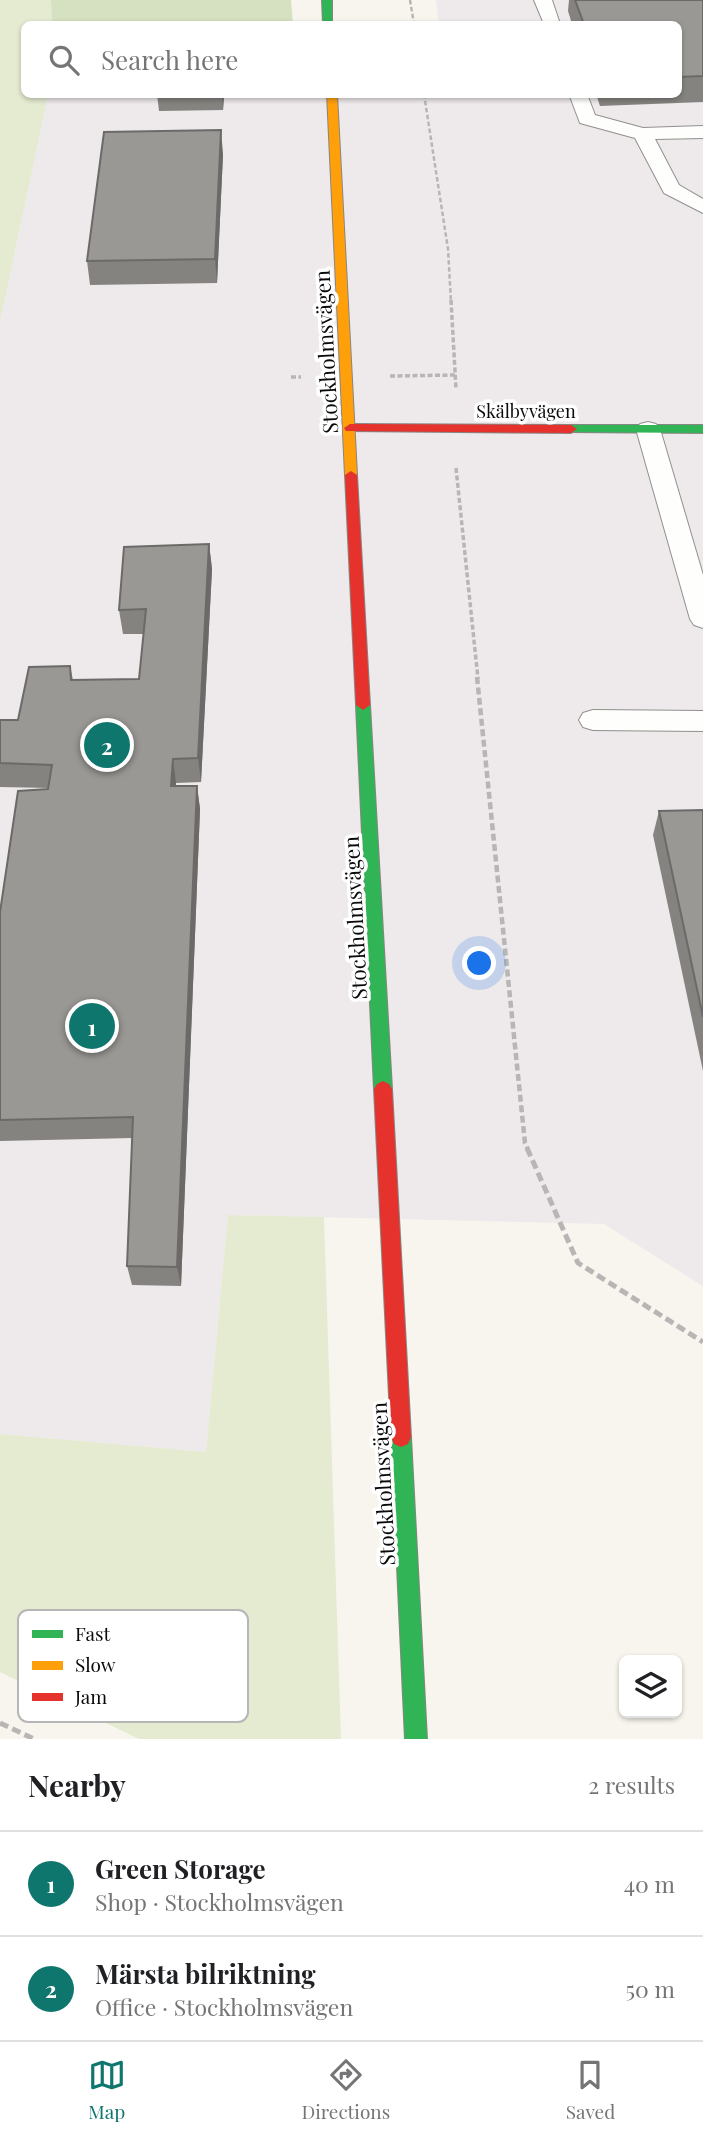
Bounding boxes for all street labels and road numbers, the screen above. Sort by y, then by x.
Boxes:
street label: Stockholmsvägen [307,269,343,434]
street label: Skälbyvägen [476,399,576,423]
street label: Stockholmsvägen [336,835,372,1000]
street label: Stockholmsvägen [364,1401,400,1566]

